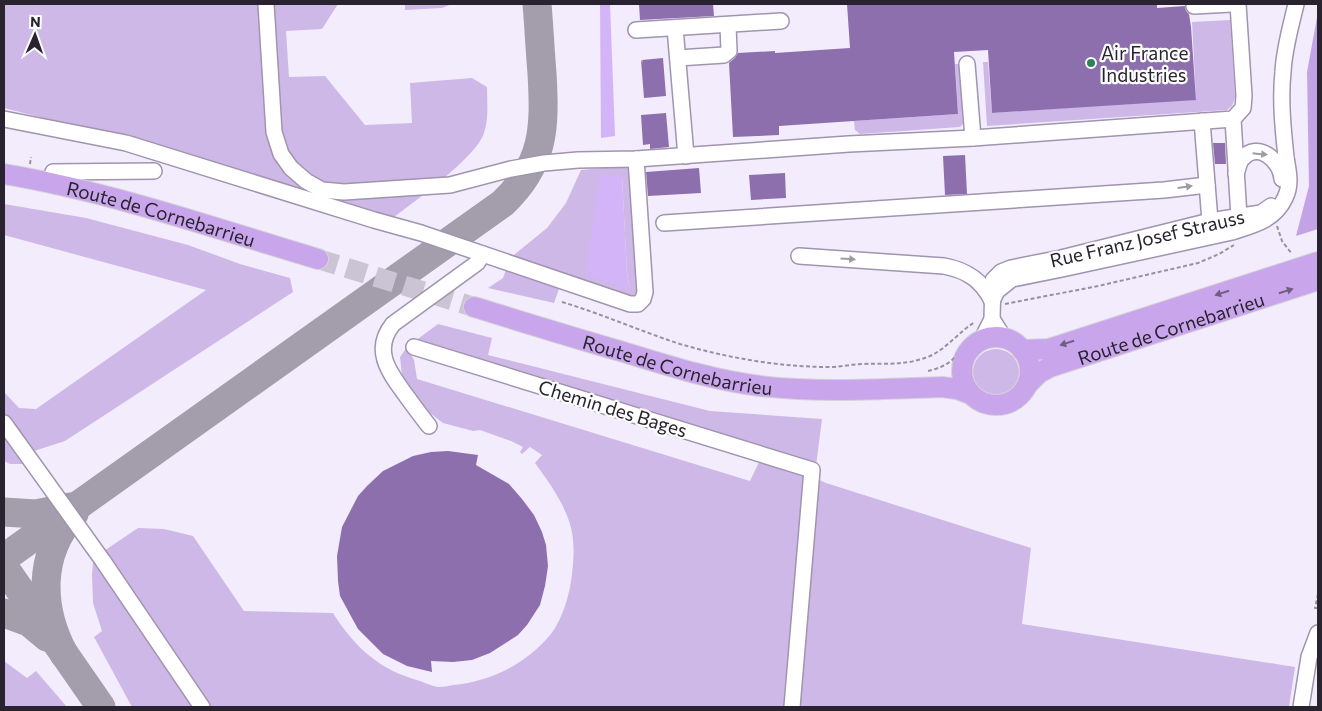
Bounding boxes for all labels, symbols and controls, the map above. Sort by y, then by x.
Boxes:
north arrow [10,10,60,60]
text: N [30,13,41,30]
place label: Air France Industries [1101,41,1189,86]
marker: Air France Industries [1085,57,1097,69]
one-way arrow [1252,150,1268,158]
street label: Route de Cornebarrieu [65,175,258,251]
one-way arrow [1178,183,1194,191]
street label: Rue Franz Josef Strauss [1047,204,1247,272]
one-way arrow [840,256,856,264]
street label: Route de Cornebarrieu [1074,287,1267,369]
one-way arrow [1279,287,1294,295]
one-way arrow [1214,289,1229,297]
street label: Route de Cornebarrieu [580,329,774,399]
one-way arrow [1060,340,1075,348]
street label: Chemin des Bages [536,374,690,442]

